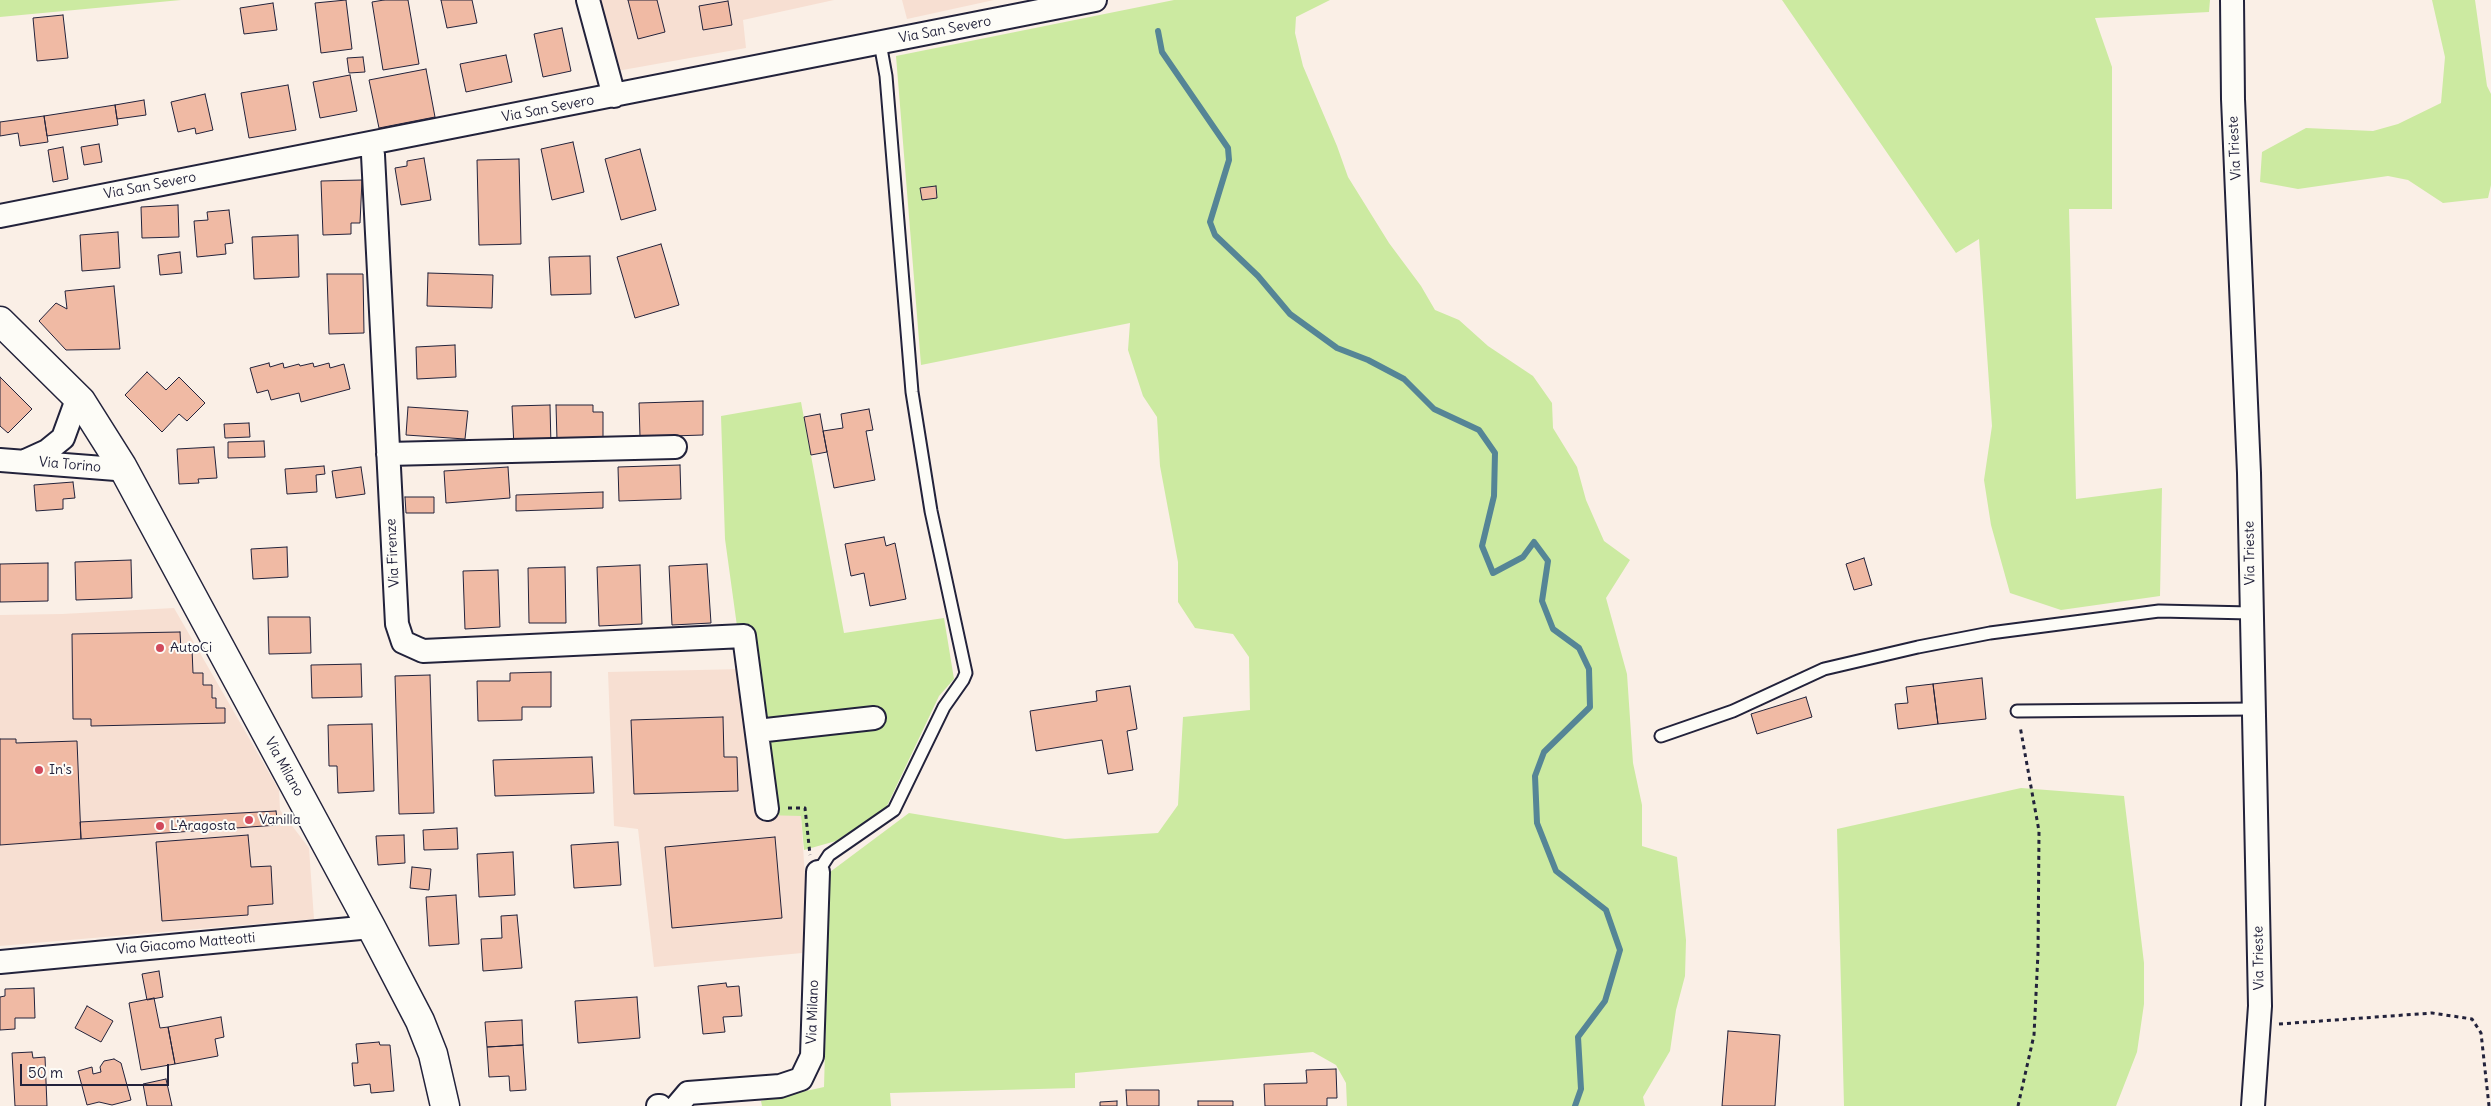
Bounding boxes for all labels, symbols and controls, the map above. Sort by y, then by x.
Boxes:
street label: Via San Severo [897,13,993,47]
street label: Via San Severo [500,92,596,126]
street label: Via Trieste [2225,115,2245,181]
street label: Via San Severo [102,169,198,203]
street label: Via Torino [38,454,102,476]
street label: Via Firenze [383,518,403,588]
street label: Via Trieste [2241,521,2259,585]
place label: AutoCi [170,640,212,656]
marker: AutoCi [154,642,166,654]
street label: Via Milano [261,735,307,799]
place label: In's [49,762,72,778]
marker: In's [33,764,45,776]
place label: Vanilla [259,812,301,828]
marker: Vanilla [243,814,255,826]
place label: L'Aragosta [170,818,236,834]
marker: L'Aragosta [154,820,166,832]
street label: Via Trieste [2250,926,2268,990]
street label: Via Giacomo Matteotti [116,930,256,958]
street label: Via Milano [803,979,823,1045]
scale bar [22,1054,171,1086]
text: 50 m [28,1063,63,1082]

